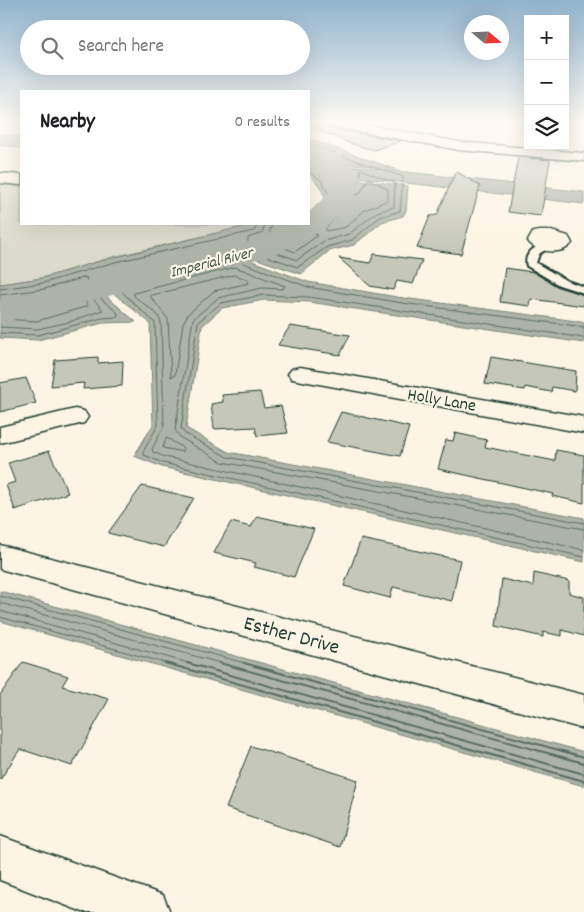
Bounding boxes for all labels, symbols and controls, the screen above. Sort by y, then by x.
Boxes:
north arrow [464,15,509,60]
map controls [524,15,569,150]
button: + [524,15,569,60]
search box [20,20,310,75]
icon: search [38,34,66,62]
text: Search here [78,34,164,61]
button: − [524,60,569,105]
button: layers [524,105,569,150]
text: Nearby [40,108,95,138]
text: 0 results [235,111,290,134]
water label: Imperial River [168,242,257,285]
street label: Holly Lane [405,383,478,420]
street label: Esther Drive [240,610,342,664]

